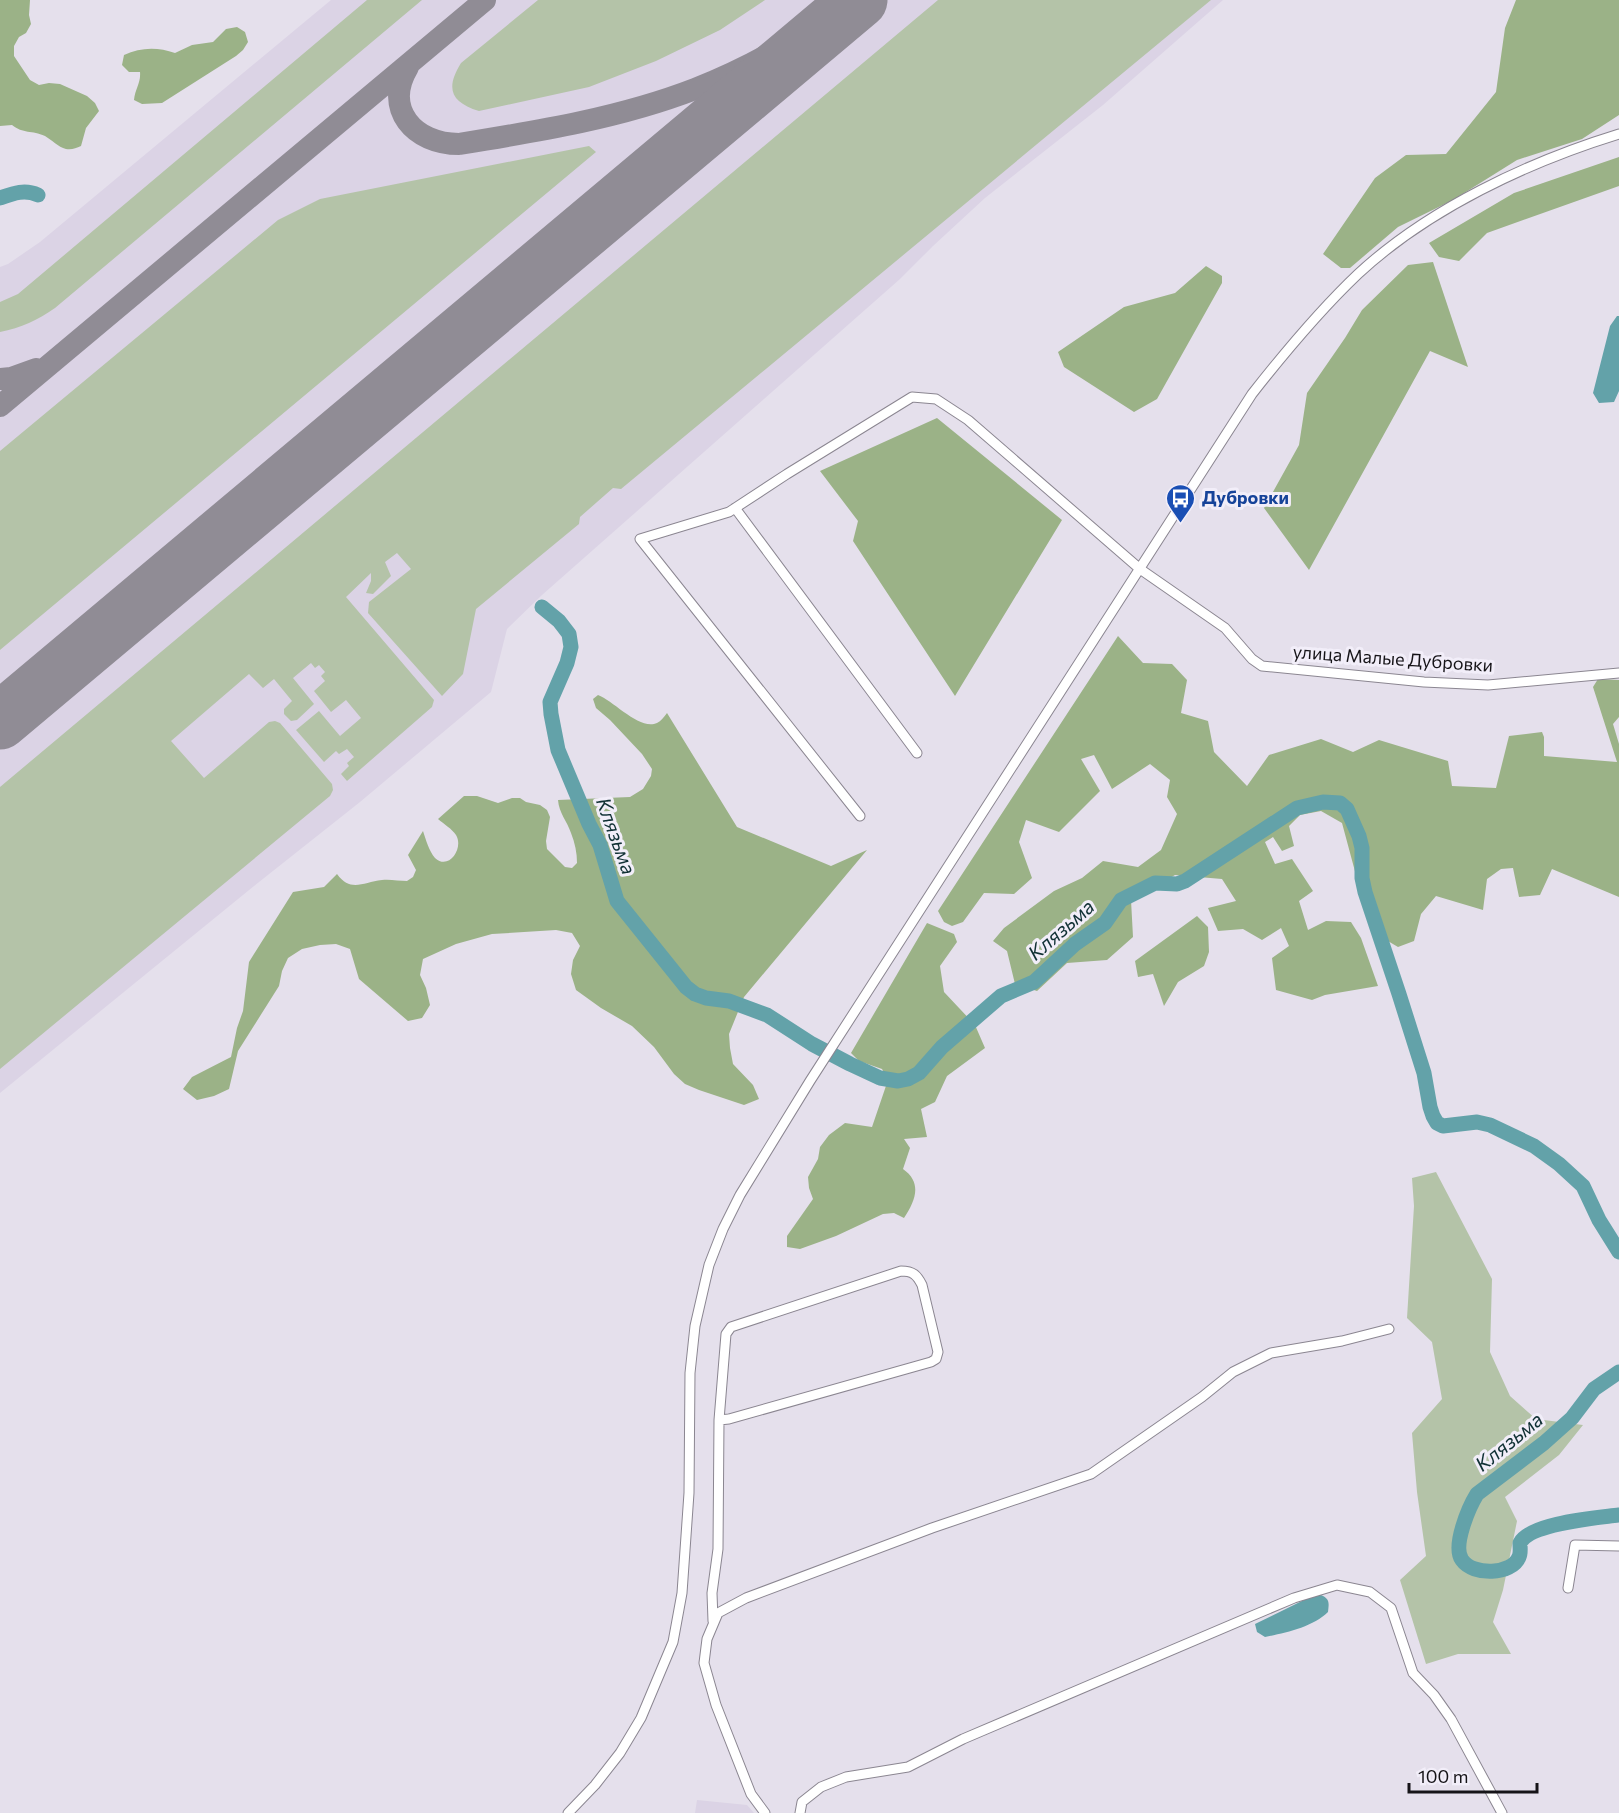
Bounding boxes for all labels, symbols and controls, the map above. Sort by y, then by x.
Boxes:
bus stop icon: Дубровки [1165,482,1197,524]
place label: Дубровки [1202,486,1289,508]
street label: улица Малые Дубровки [1292,640,1494,676]
water label: Клязьма [592,794,642,877]
water label: Клязьма [1022,894,1098,965]
water label: Клязьма [1470,1407,1547,1476]
scale bar [1409,1756,1536,1794]
text: 100 m [1418,1765,1468,1787]

